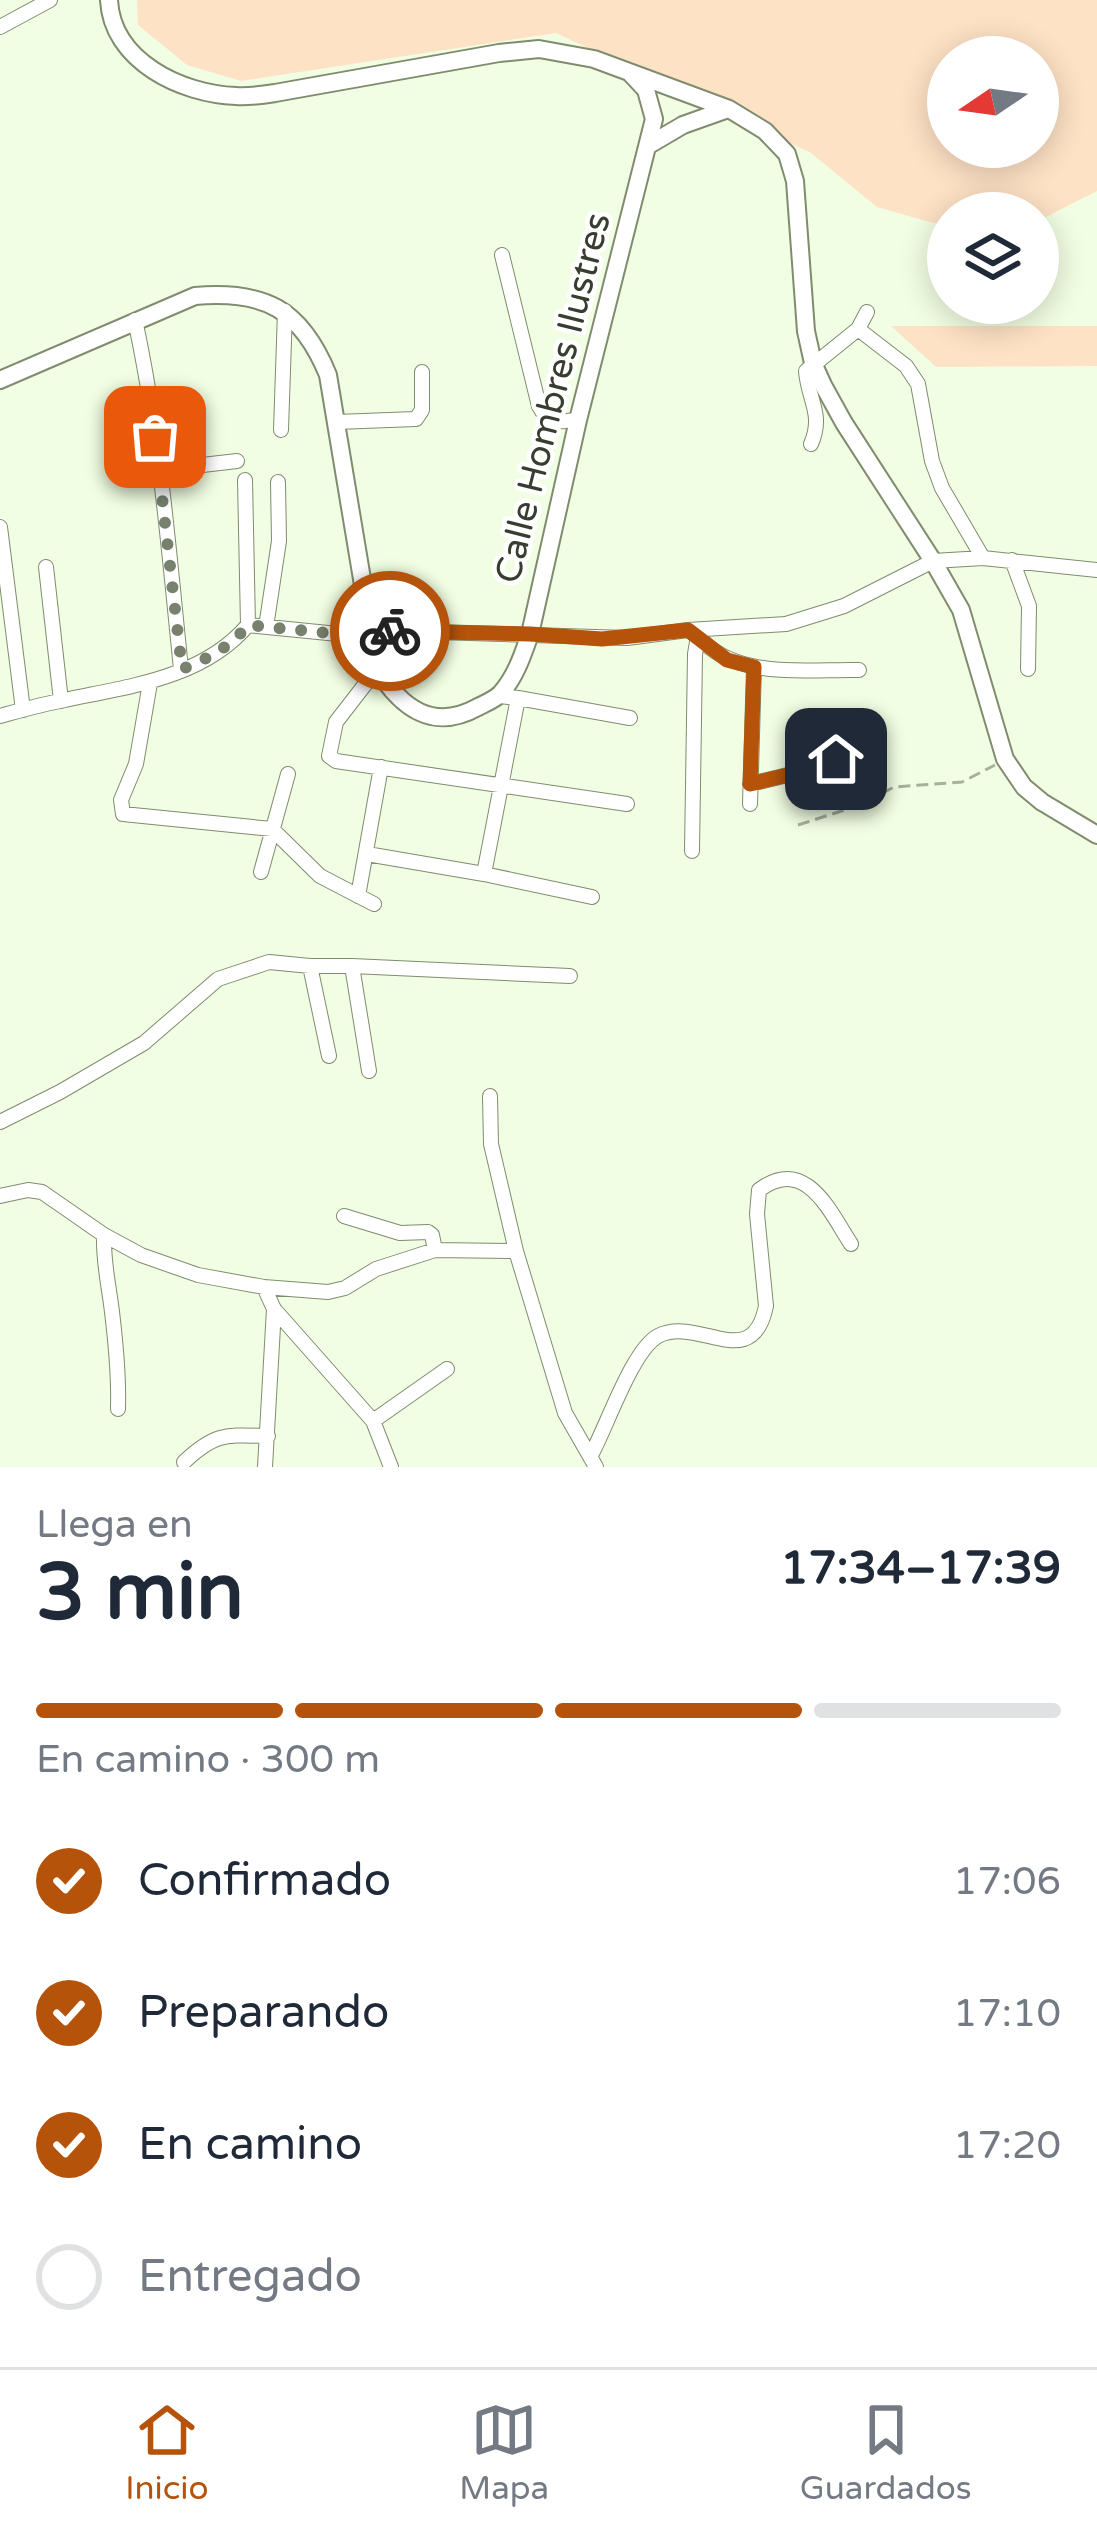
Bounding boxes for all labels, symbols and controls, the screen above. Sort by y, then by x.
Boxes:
north arrow [927,36,1059,168]
map controls [927,36,1059,324]
button: layers [927,192,1059,324]
street label: Calle Hombres Ilustres [486,208,620,588]
pin [104,386,206,488]
icon: bag [122,404,188,470]
courier [330,571,450,691]
icon: bike [357,598,423,664]
pin [785,708,887,810]
icon: home [803,726,869,792]
text: Llega en [36,1501,193,1548]
text: 17:34–17:39 [780,1542,1061,1596]
text: 3 min [36,1546,244,1640]
text: En camino · 300 m [36,1736,380,1783]
icon: check [36,1848,102,1914]
text: Confirmado [138,1854,391,1908]
text: 17:06 [953,1858,1061,1905]
icon: check [36,1980,102,2046]
text: Preparando [138,1986,389,2040]
text: 17:10 [953,1990,1061,2037]
icon: check [36,2112,102,2178]
text: En camino [138,2118,362,2172]
text: 17:20 [953,2122,1061,2169]
text: Entregado [138,2250,362,2304]
tab: Inicio [125,2397,209,2508]
tab: Mapa [459,2397,549,2508]
tab: Guardados [800,2397,972,2508]

